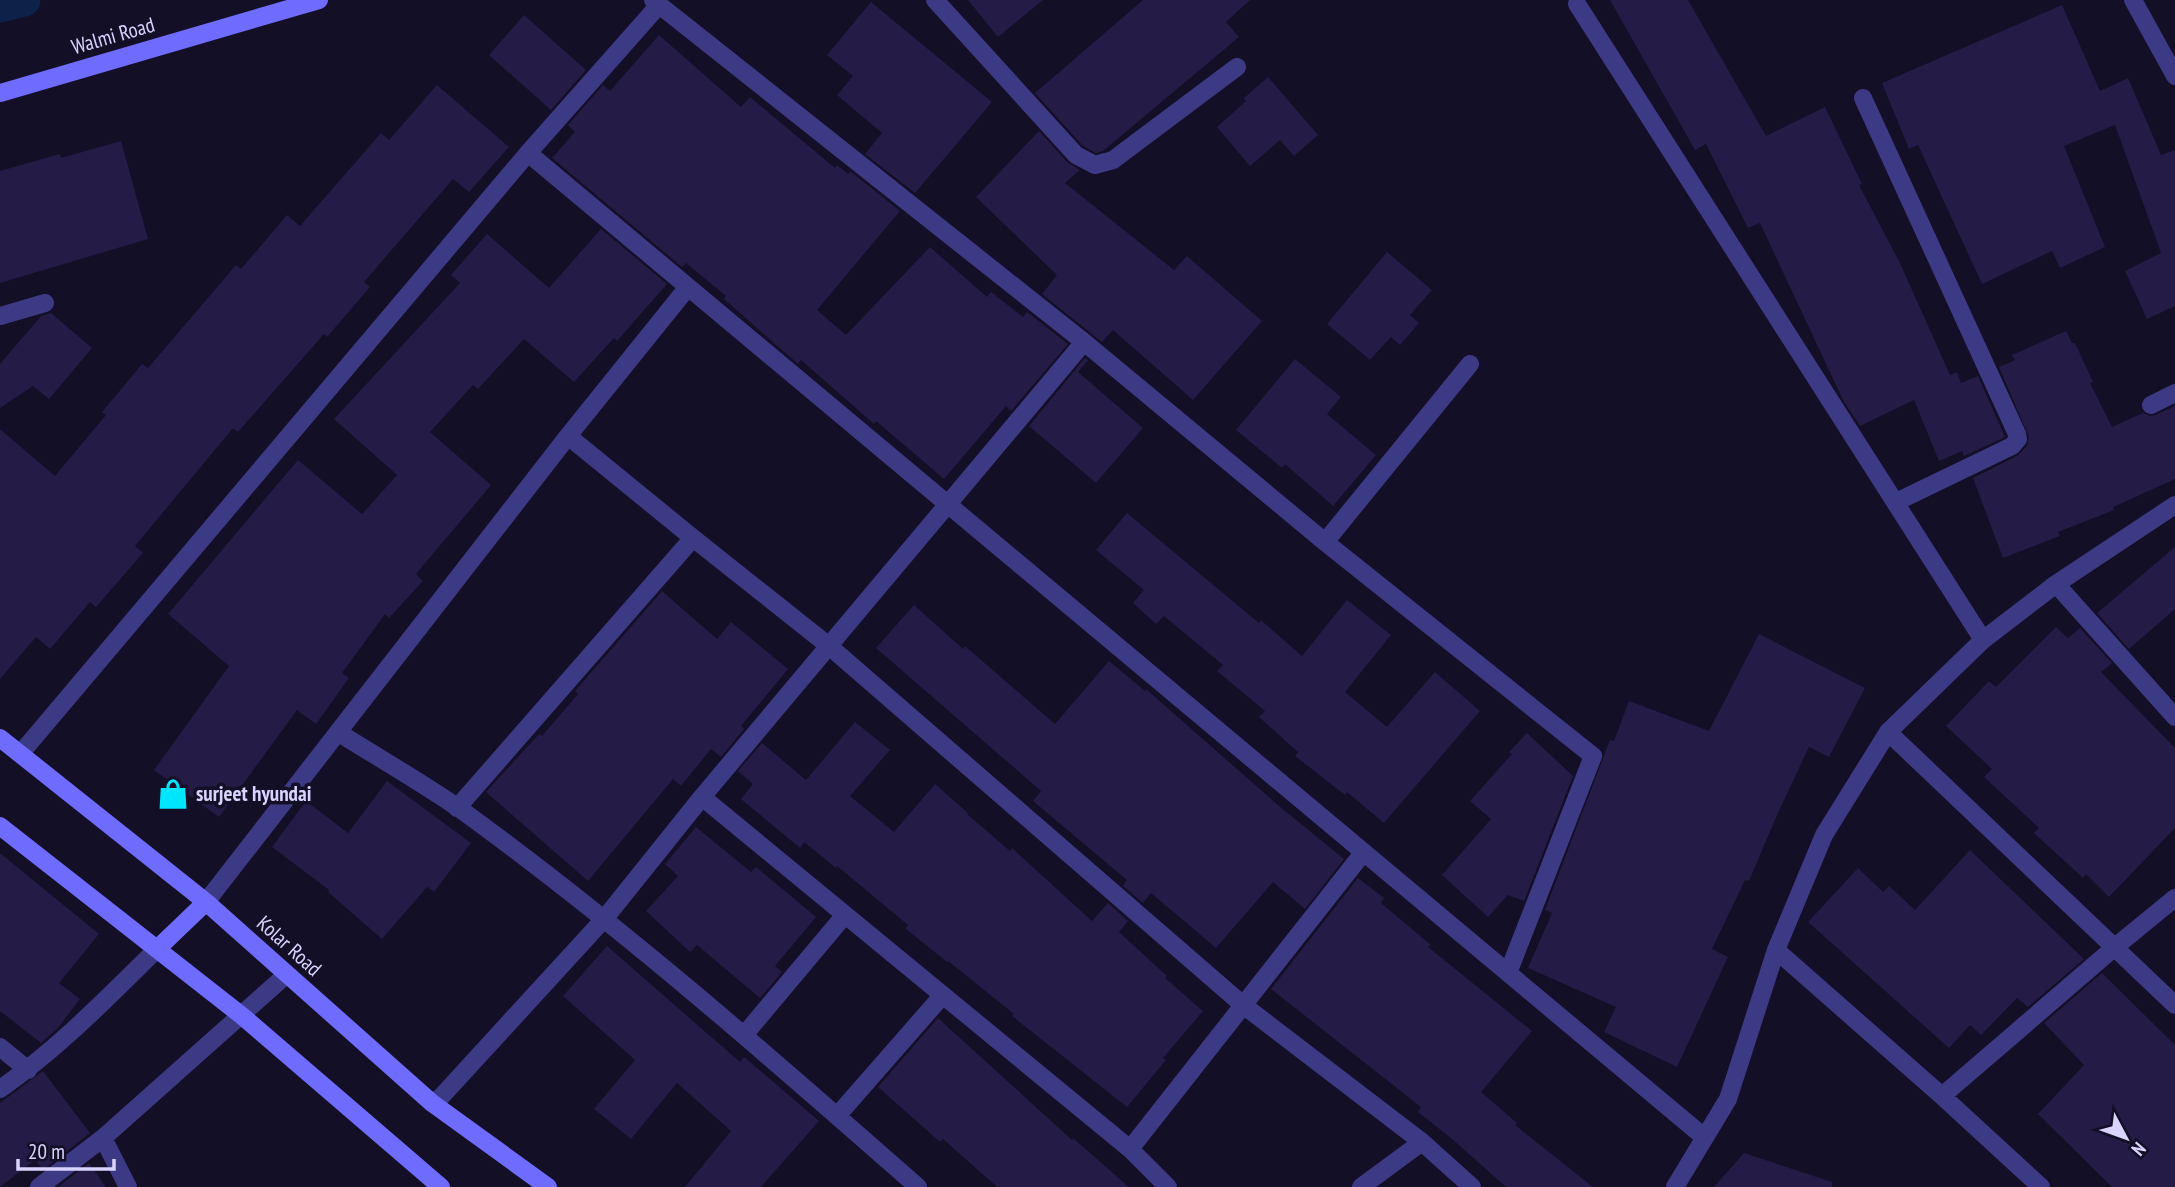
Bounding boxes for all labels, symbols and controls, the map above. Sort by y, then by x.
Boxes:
street label: Walmi Road [68,11,158,60]
shop icon: surjeet hyundai [156,777,190,811]
place label: surjeet hyundai [196,780,311,807]
street label: Kolar Road [251,910,327,982]
north arrow [2091,1103,2161,1173]
scale bar [18,1128,114,1172]
text: N [2126,1137,2151,1161]
text: 20 m [28,1138,65,1165]

